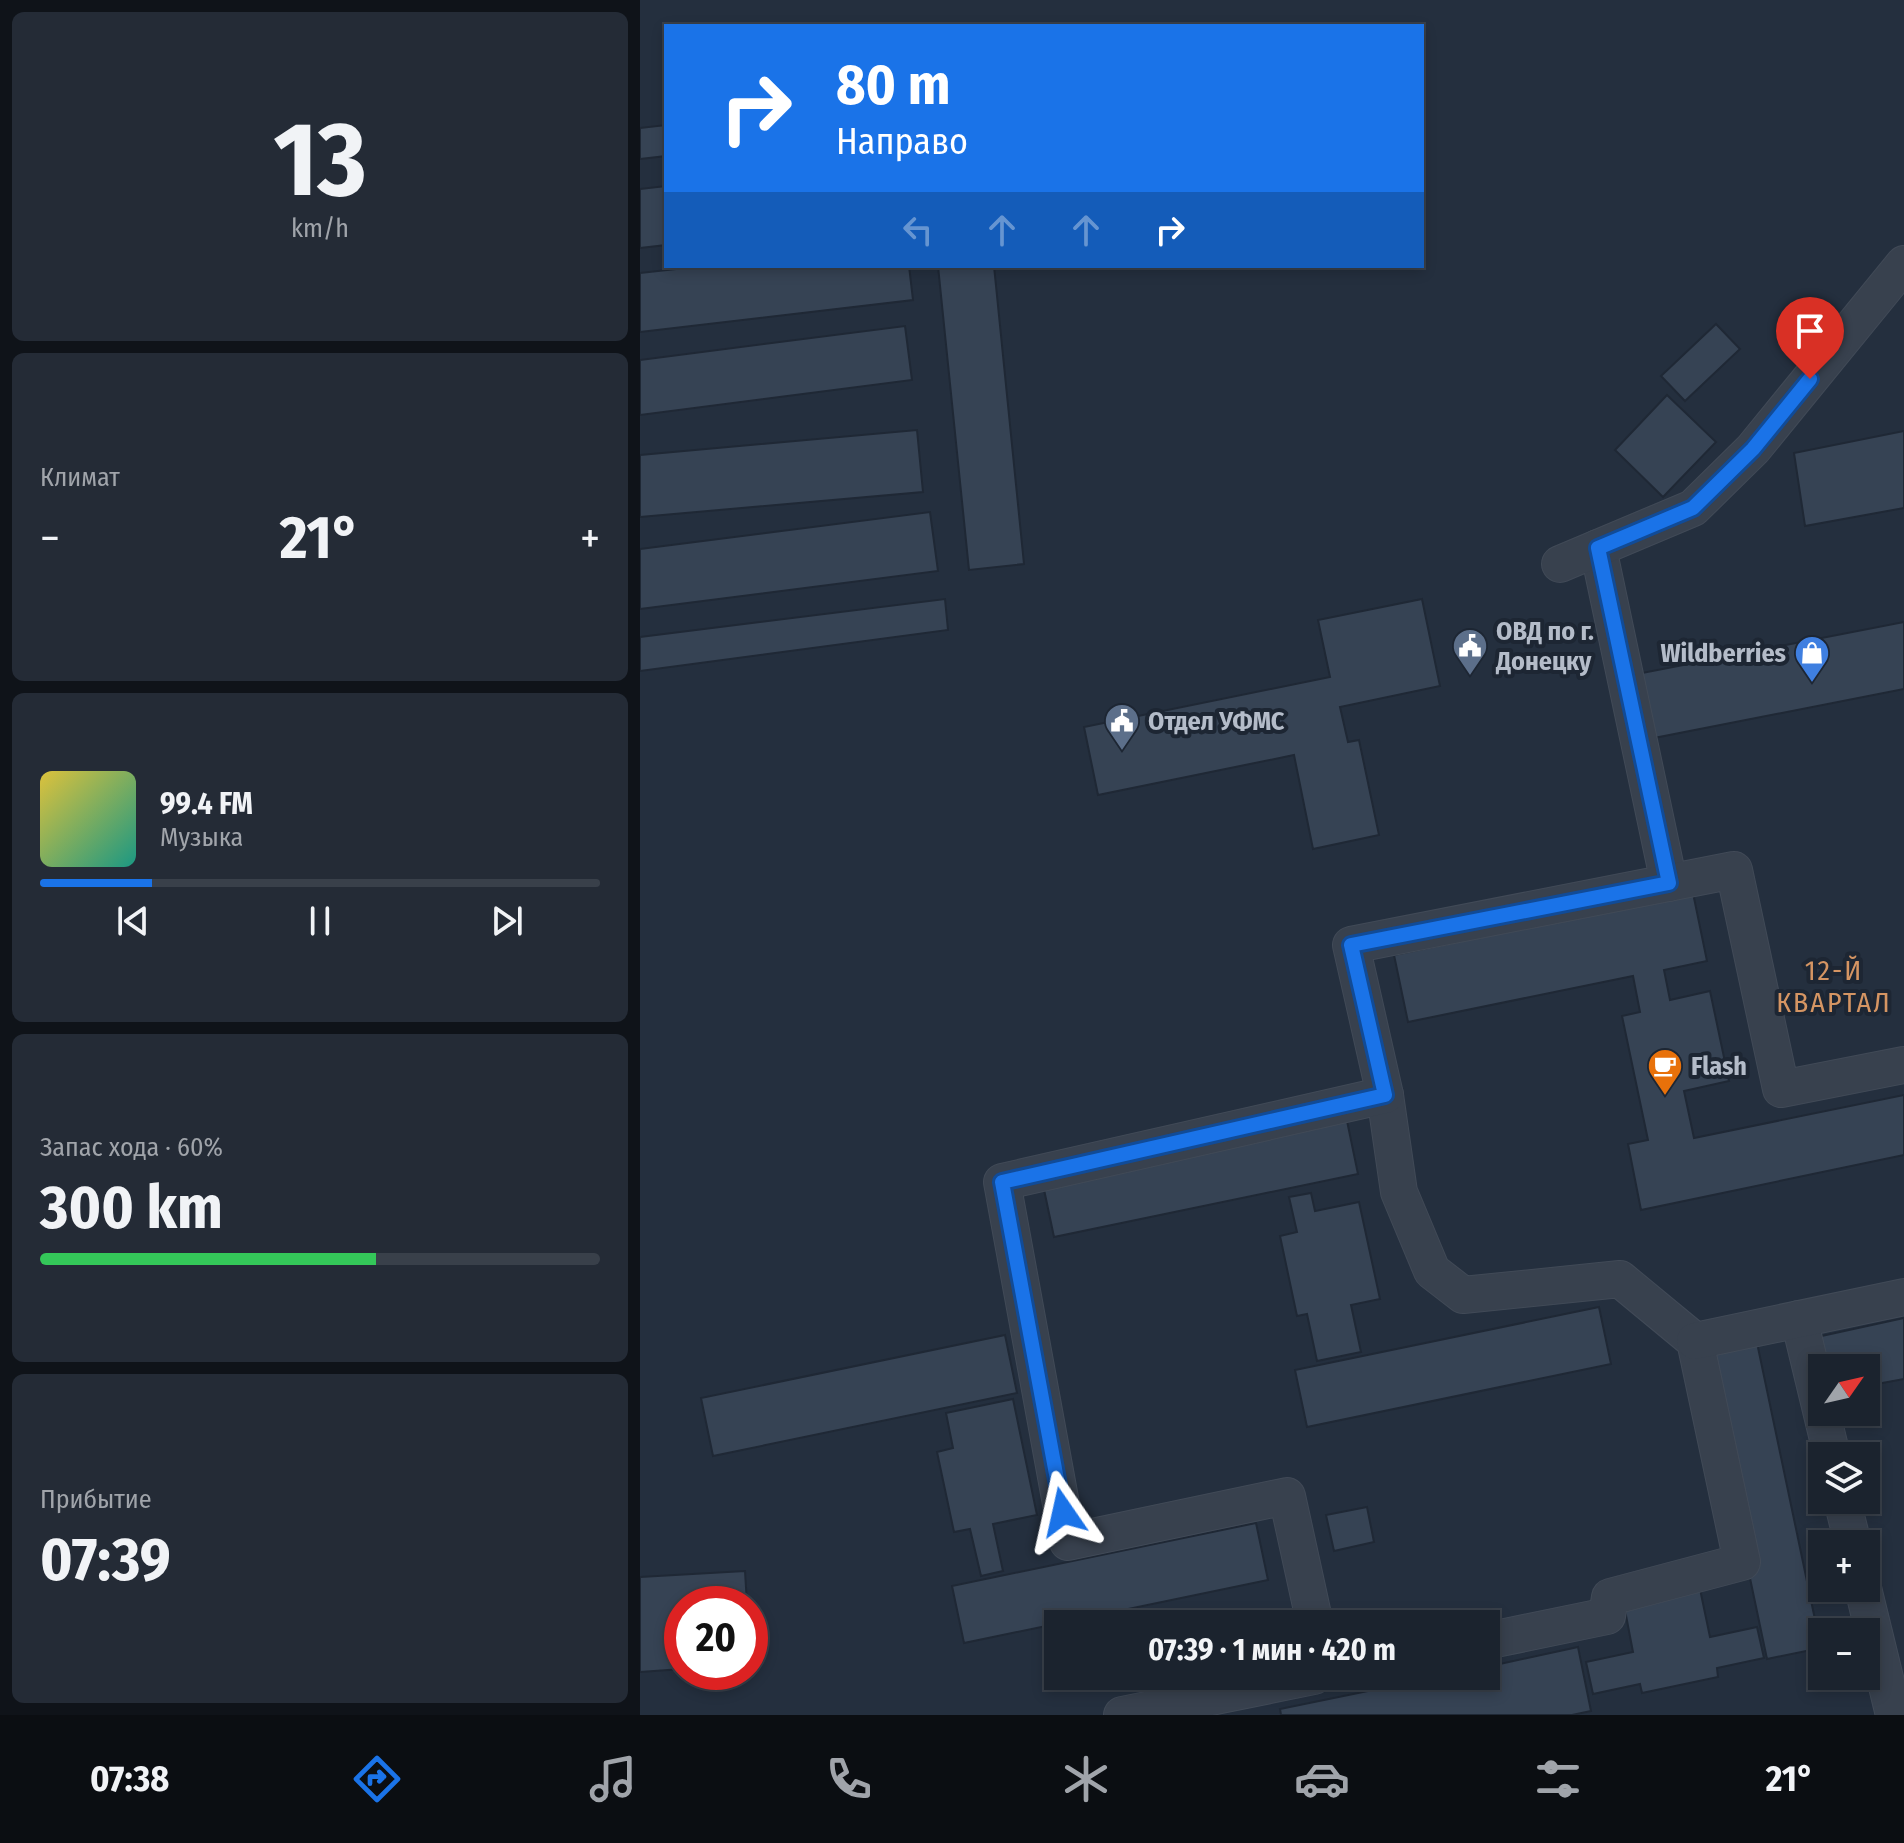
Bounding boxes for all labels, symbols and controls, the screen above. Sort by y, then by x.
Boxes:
text: 80 m [836,52,951,119]
icon: right [704,56,808,160]
text: 13 [273,98,367,223]
text: Направо [836,120,968,164]
icon: left [896,208,940,252]
icon: ahead [980,208,1024,252]
icon: ahead [1064,208,1108,252]
icon: right [1148,208,1192,252]
text: km/h [291,213,349,244]
pin [1776,297,1844,379]
icon: arrive [1788,309,1832,353]
text: Климат [40,462,120,493]
text: 21° [280,502,360,574]
text: − [40,512,60,565]
text: + [580,512,600,565]
place label: ОВД по г. Донецку [1495,616,1594,677]
public building icon: ОВД по г. Донецку [1451,627,1489,677]
shop icon: Wildberries [1793,634,1831,684]
place label: Wildberries [1660,638,1786,669]
public building icon: Отдел УФМС [1103,702,1141,752]
place label: Отдел УФМС [1148,706,1285,737]
text: 99.4 FM [160,786,253,822]
text: Музыка [160,822,243,853]
icon: previous [111,899,155,943]
icon: pause [298,899,342,943]
icon: next [485,899,529,943]
district label: 12-Й КВАРТАЛ [1776,954,1892,1019]
cafe icon: Flash [1646,1047,1684,1097]
place label: Flash [1691,1051,1747,1082]
text: Запас хода · 60% [40,1132,223,1163]
text: 300 km [40,1172,223,1244]
north arrow [1808,1354,1880,1426]
map controls [1808,1354,1880,1690]
button: layers [1808,1442,1880,1514]
position arrow [1021,1470,1105,1554]
text: Прибытие [40,1484,152,1515]
text: 07:39 [40,1524,171,1596]
button: + [1808,1530,1880,1602]
speed limit sign: 20 [664,1586,768,1690]
button: − [1808,1618,1880,1690]
text: 07:39 · 1 мин · 420 m [1148,1632,1396,1668]
icon: directions [349,1751,405,1807]
icon: music [585,1751,641,1807]
icon: phone [821,1751,877,1807]
icon: climate [1058,1751,1114,1807]
icon: car [1294,1751,1350,1807]
icon: filters [1530,1751,1586,1807]
text: 07:38 [90,1757,169,1801]
text: 21° [1766,1757,1814,1801]

